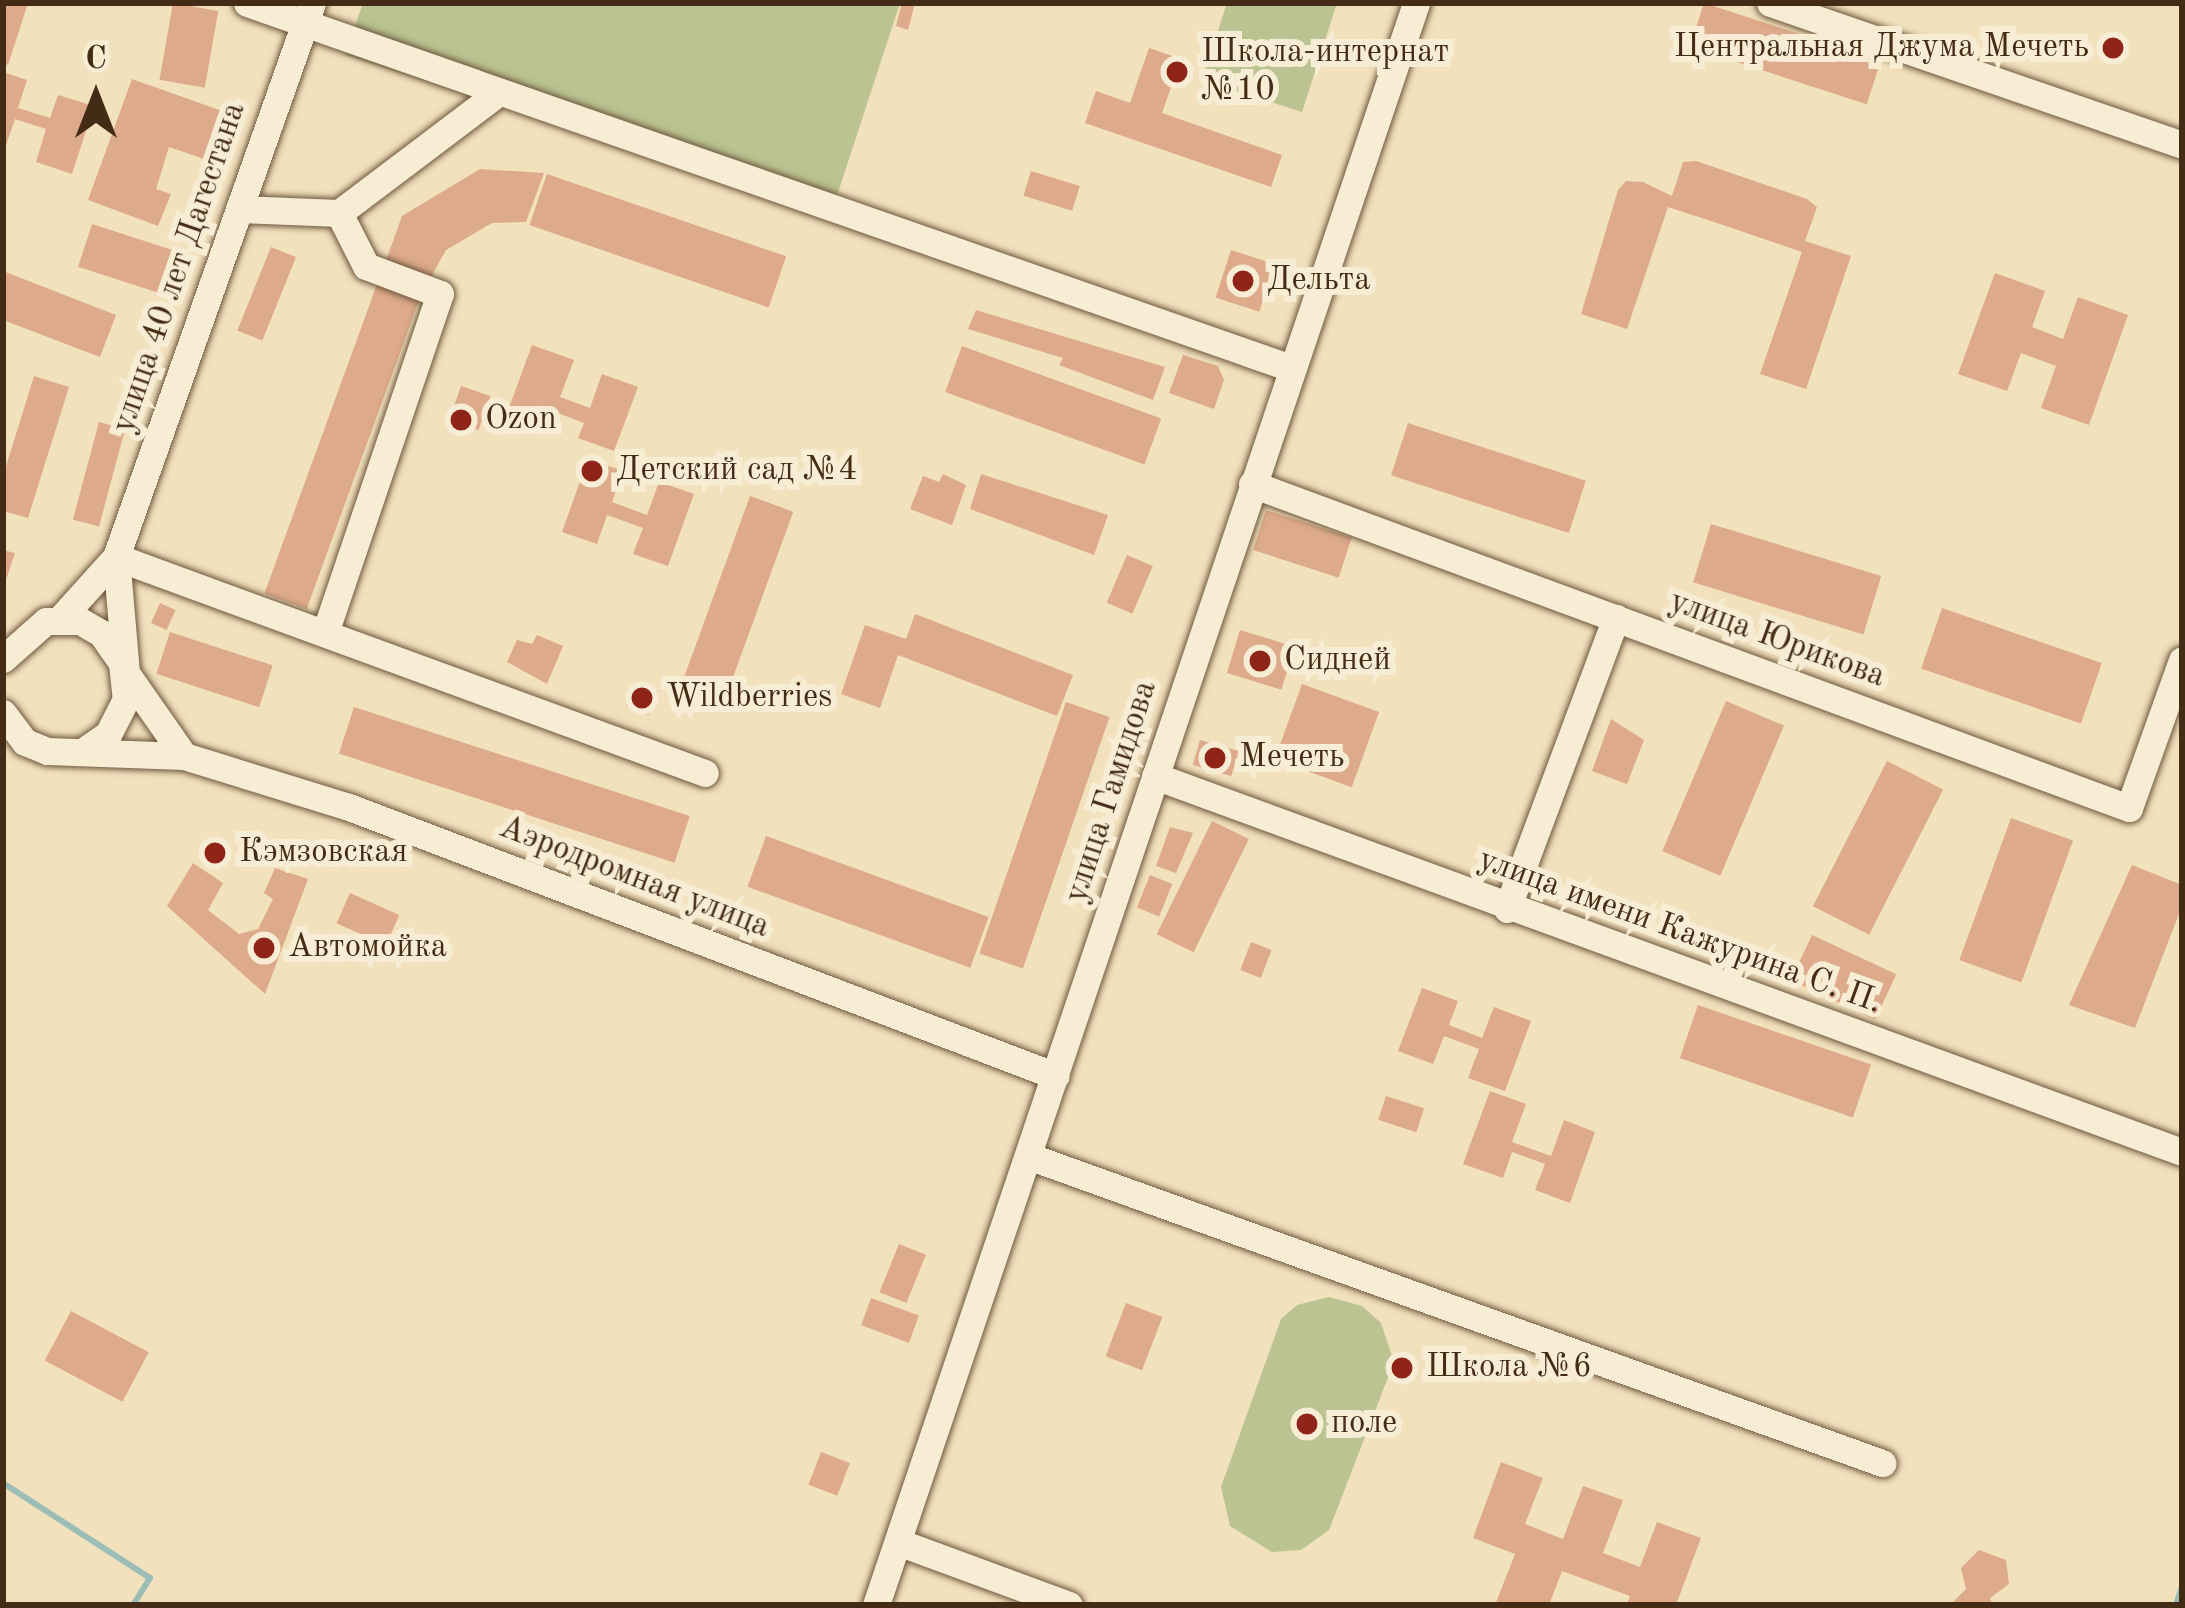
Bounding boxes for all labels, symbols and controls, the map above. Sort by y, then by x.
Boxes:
place label: Центральная Джума Мечеть [1674,28,2089,68]
place label: Школа-интернат №10 [1201,33,1449,111]
marker: Центральная Джума Мечеть [2100,35,2126,61]
north arrow [36,36,156,156]
text: С [85,43,107,76]
marker: Школа-интернат №10 [1164,59,1190,85]
street label: улица 40 лет Дагестана [105,97,255,439]
place label: Дельта [1267,261,1370,301]
marker: Дельта [1230,268,1256,294]
place label: Ozon [485,400,557,440]
marker: Ozon [448,407,474,433]
place label: Детский сад №4 [616,451,857,491]
marker: Детский сад №4 [579,458,605,484]
street label: улица Юрикова [1664,583,1890,697]
place label: Сидней [1284,641,1391,681]
marker: Сидней [1247,648,1273,674]
street label: улица Гамидова [1057,676,1167,908]
place label: Wildberries [666,678,832,718]
marker: Wildberries [629,685,655,711]
place label: Мечеть [1239,738,1344,778]
marker: Мечеть [1202,745,1228,771]
street label: Аэродромная улица [493,808,775,948]
place label: Кэмзовская [239,833,408,873]
marker: Кэмзовская [202,840,228,866]
street label: улица имени Кажурина С. П. [1473,840,1887,1024]
place label: Автомойка [288,928,447,968]
marker: Автомойка [251,935,277,961]
place label: Школа №6 [1426,1348,1592,1388]
marker: Школа №6 [1389,1355,1415,1381]
place label: поле [1331,1404,1397,1444]
marker: поле [1294,1411,1320,1437]

